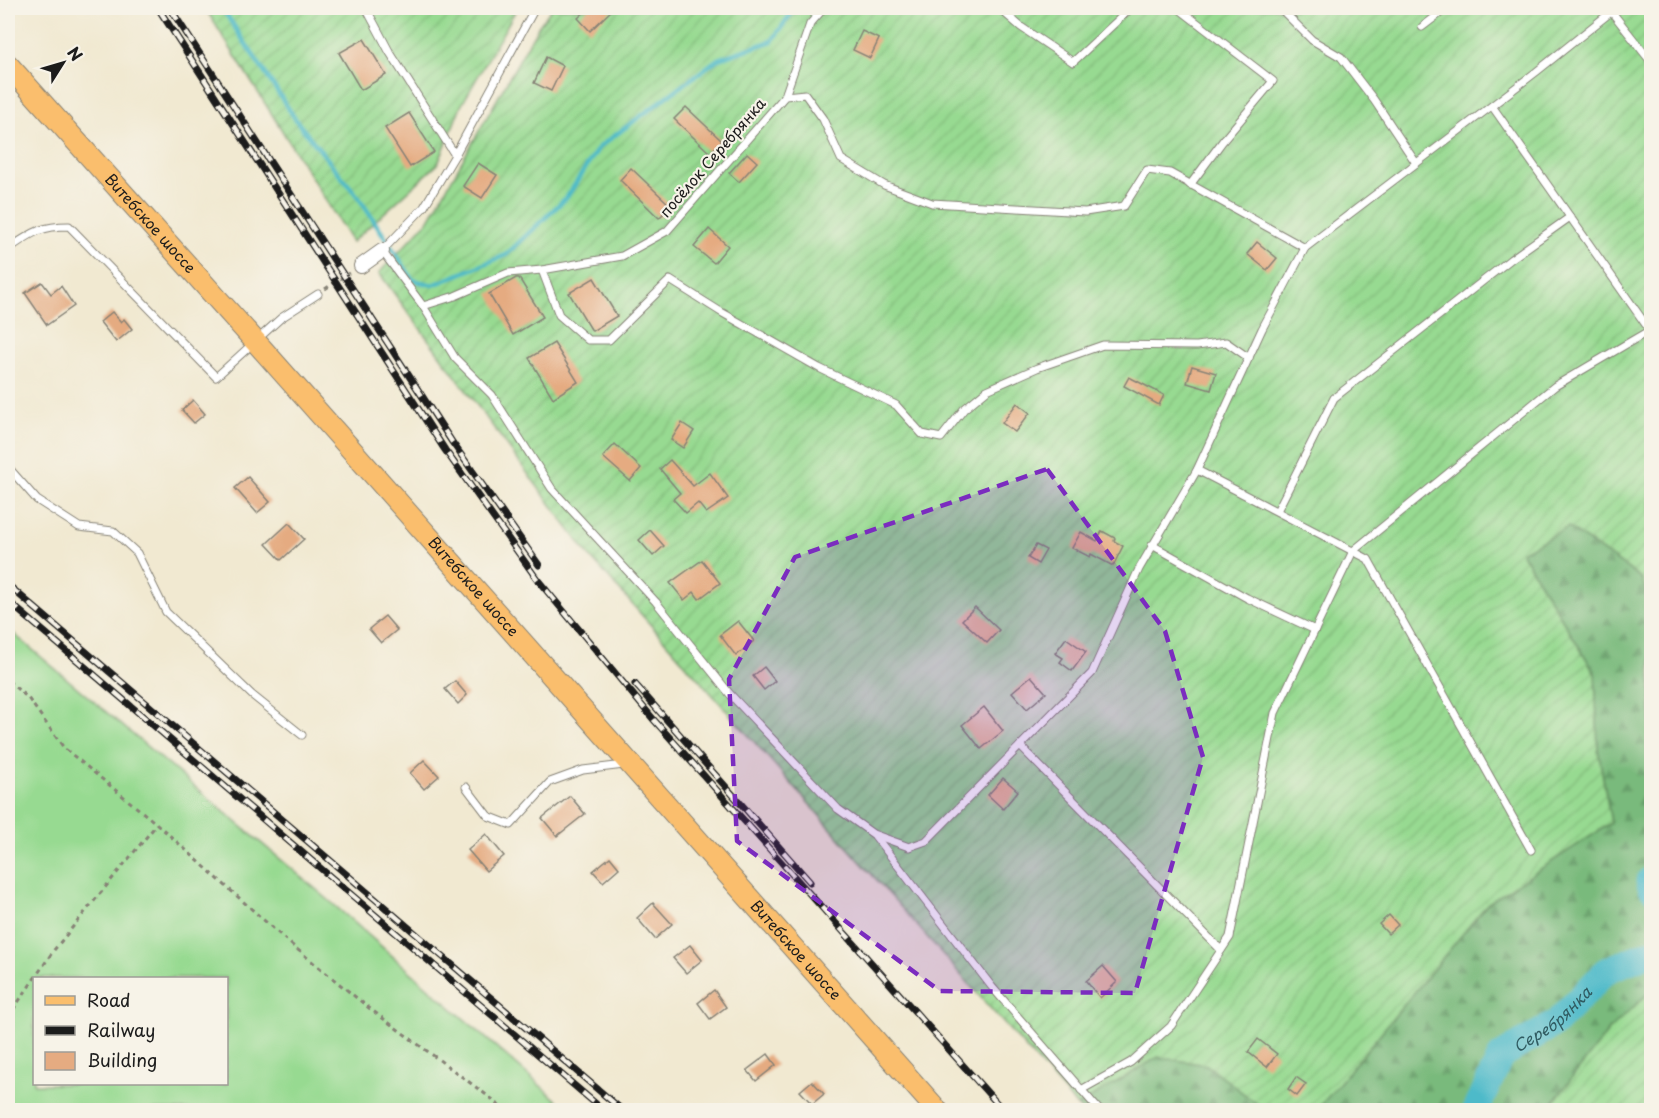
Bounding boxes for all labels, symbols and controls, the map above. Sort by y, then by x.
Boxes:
north arrow [33,33,93,93]
text: N [62,41,89,66]
street label: посёлок Серебрянка [653,92,771,222]
street label: Витебское шоссе [100,168,202,278]
street label: Витебское шоссе [423,531,525,641]
street label: Витебское шоссе [746,894,847,1005]
legend [33,977,228,1085]
water label: Серебрянка [1508,979,1597,1057]
text: Road [87,986,131,1013]
text: Railway [87,1016,155,1043]
text: Building [87,1046,157,1073]

